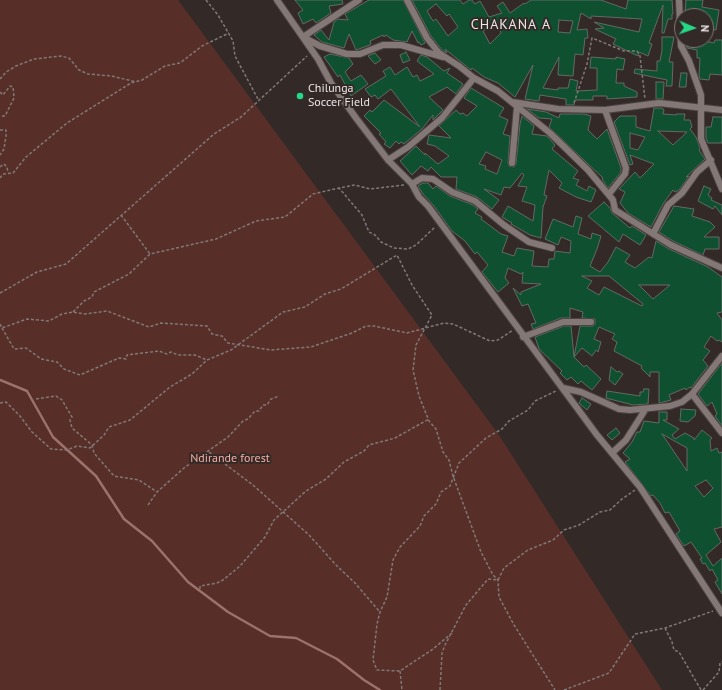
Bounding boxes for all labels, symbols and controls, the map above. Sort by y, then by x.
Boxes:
north arrow [674,8,714,48]
district label: CHAKANA A [471,17,551,33]
text: N [698,25,712,32]
place label: Chilunga Soccer Field [308,82,370,110]
marker: Chilunga Soccer Field [295,91,305,101]
park label: Ndirande forest [190,452,270,466]

